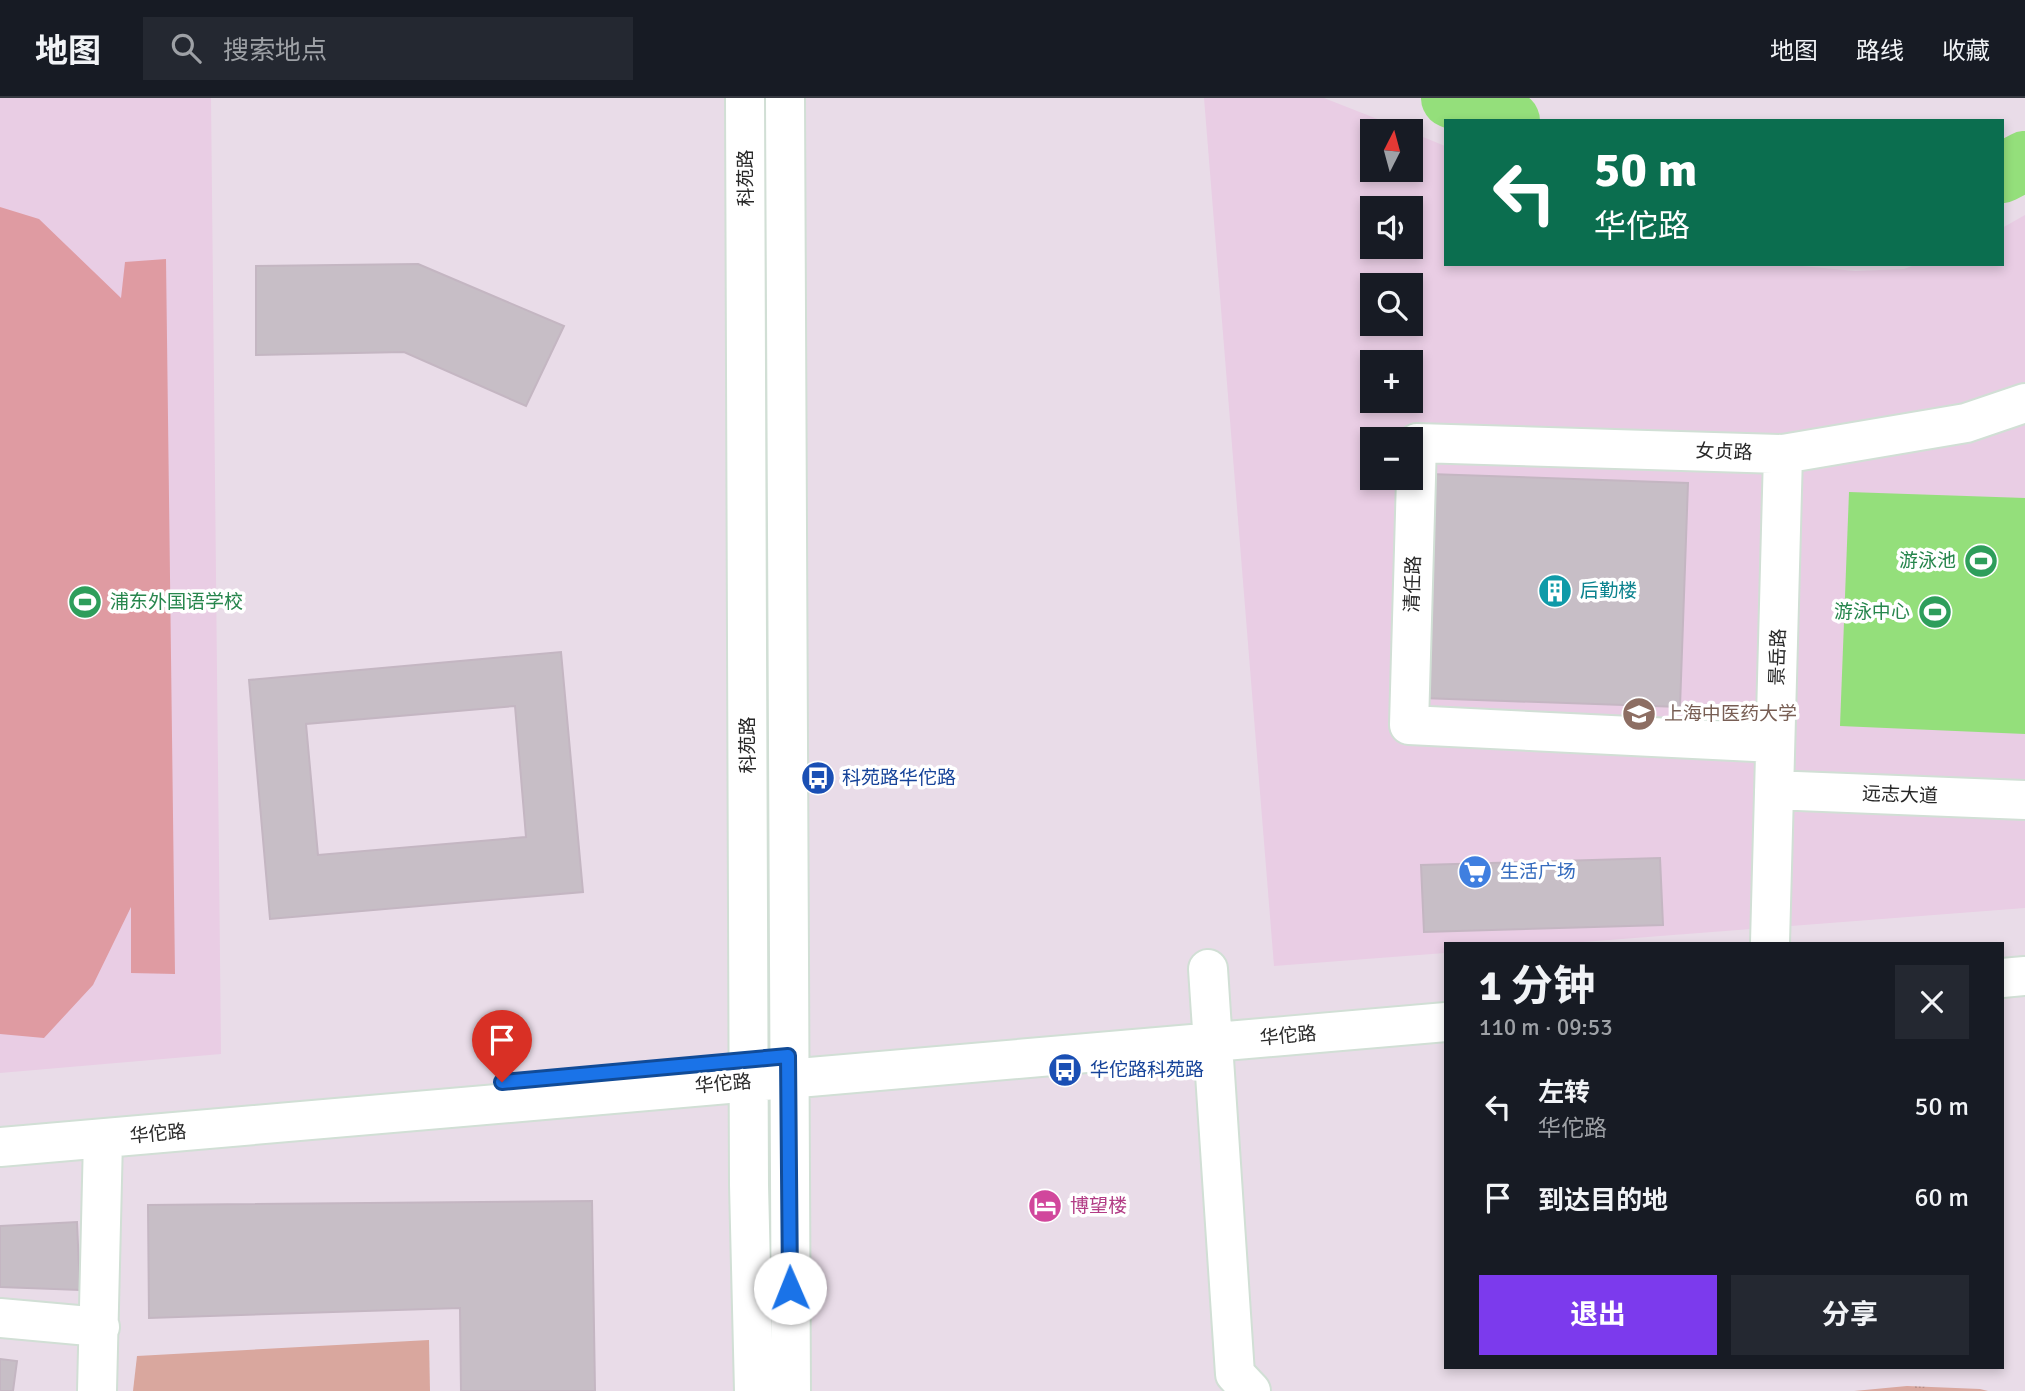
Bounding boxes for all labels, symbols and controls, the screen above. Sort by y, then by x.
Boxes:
search box [143,17,633,80]
icon: search [167,29,205,67]
text: 地图 [35,31,101,72]
text: 搜索地点 [223,35,327,67]
text: 地图 [1770,36,1818,66]
text: 路线 [1856,36,1904,66]
text: 收藏 [1942,36,1990,66]
north arrow [1360,119,1423,182]
map controls [1360,119,1423,490]
text: 50 m [1594,140,1697,200]
icon: left [1479,147,1570,238]
street label: 科苑路 [734,149,758,207]
button: sound [1360,196,1423,259]
text: 华佗路 [1594,207,1690,246]
button: search [1360,273,1423,336]
button: + [1360,350,1423,413]
button: − [1360,427,1423,490]
street label: 女贞路 [1695,439,1753,465]
sports icon: 游泳池 [1962,542,2000,580]
place label: 游泳池 [1899,549,1956,573]
street label: 清任路 [1400,555,1426,613]
building icon: 后勤楼 [1536,572,1574,610]
place label: 后勤楼 [1580,579,1637,603]
sports icon: 浦东外国语学校 [66,583,104,621]
place label: 浦东外国语学校 [110,590,243,614]
sports icon: 游泳中心 [1916,593,1954,631]
place label: 游泳中心 [1834,600,1910,624]
street label: 景岳路 [1765,628,1791,686]
school or university icon: 上海中医药大学 [1620,695,1658,733]
place label: 上海中医药大学 [1664,702,1797,726]
street label: 科苑路 [736,716,760,774]
bus stop icon: 科苑路华佗路 [799,759,837,797]
place label: 科苑路华佗路 [842,766,956,790]
street label: 远志大道 [1862,782,1938,808]
supermarket icon: 生活广场 [1456,853,1494,891]
place label: 生活广场 [1500,860,1576,884]
text: 1 分钟 [1479,961,1595,1012]
button: close [1895,965,1969,1039]
pin [472,1010,532,1082]
text: 110 m · 09:53 [1479,1013,1613,1042]
icon: arrive [483,1021,521,1059]
street label: 华佗路 [1259,1022,1317,1050]
bus stop icon: 华佗路科苑路 [1046,1051,1084,1089]
place label: 华佗路科苑路 [1090,1058,1204,1082]
street label: 华佗路 [694,1070,752,1098]
text: 左转 [1538,1077,1590,1109]
icon: left [1479,1088,1517,1126]
text: 50 m [1914,1091,1969,1123]
text: 华佗路 [1538,1114,1607,1143]
street label: 华佗路 [129,1120,187,1148]
icon: arrive [1479,1179,1517,1217]
text: 60 m [1914,1182,1969,1214]
text: 到达目的地 [1538,1185,1668,1217]
hotel icon: 博望楼 [1026,1187,1064,1225]
place label: 博望楼 [1070,1194,1127,1218]
position arrow [753,1251,827,1325]
button: 退出 [1479,1275,1717,1355]
button: 分享 [1731,1275,1969,1355]

